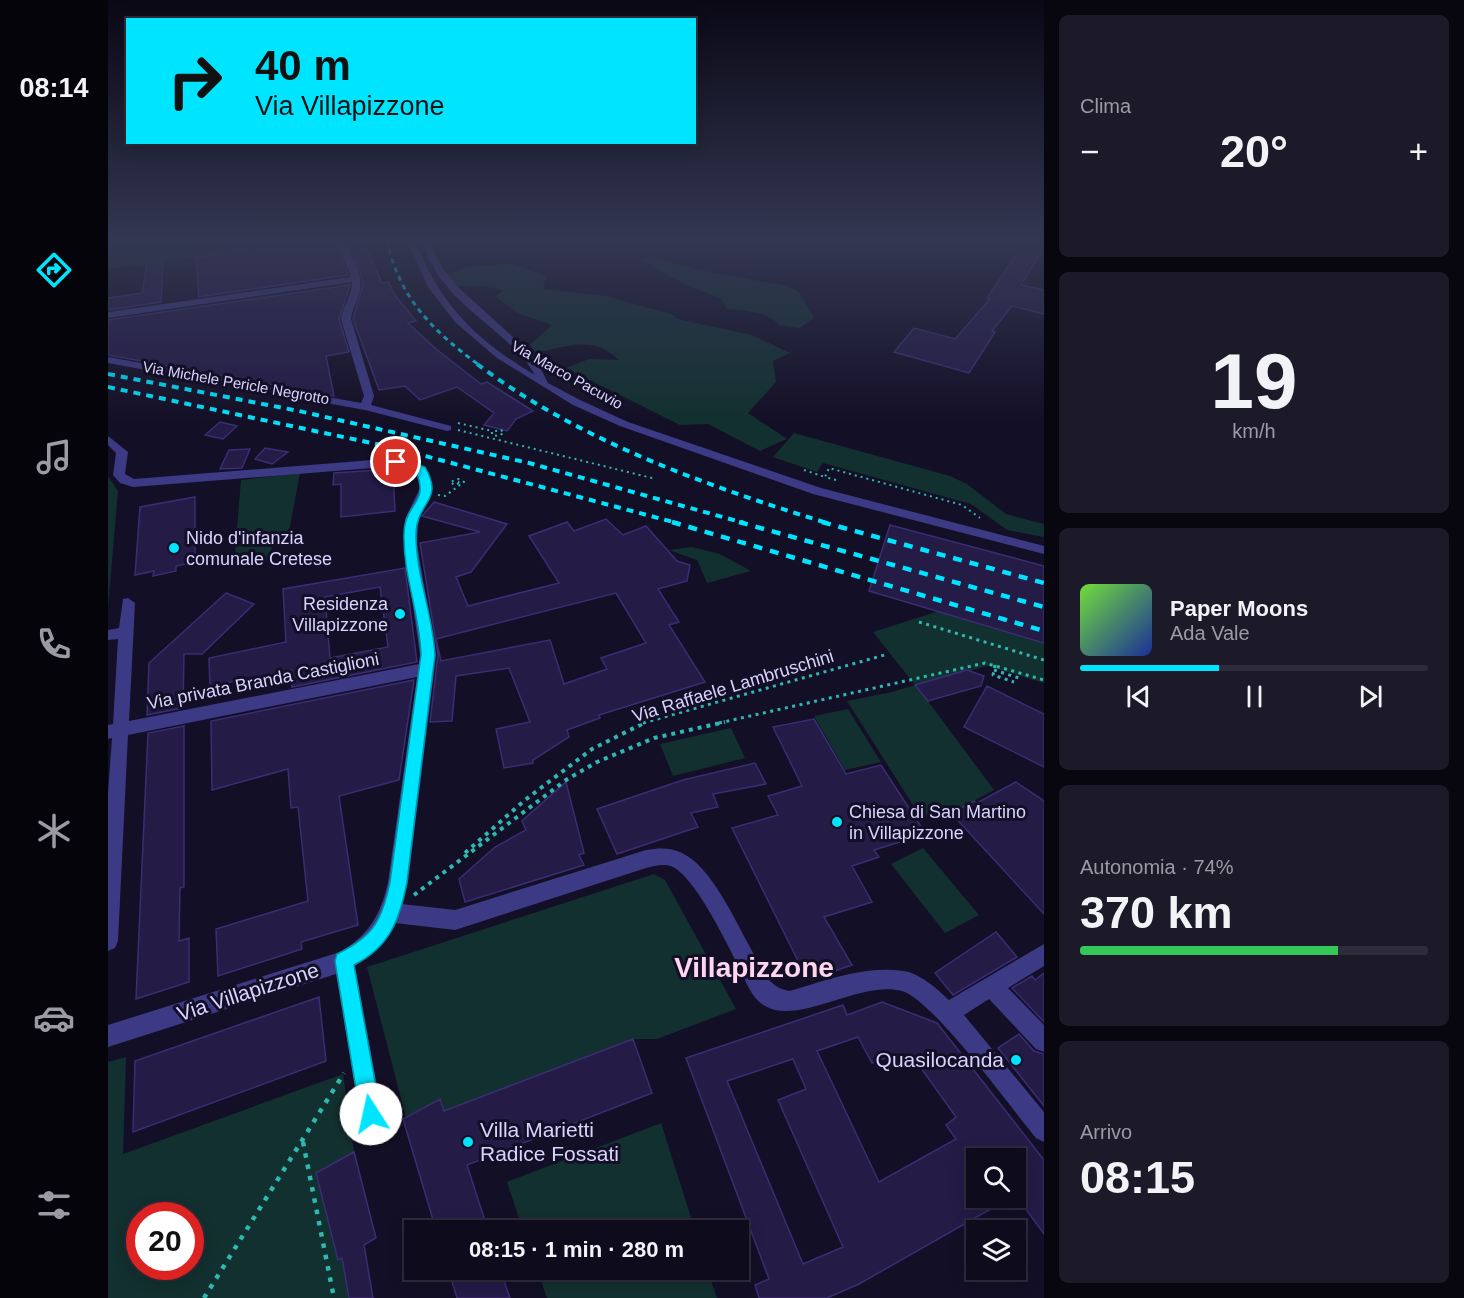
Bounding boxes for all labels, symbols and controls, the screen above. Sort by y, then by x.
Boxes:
icon: right [156,42,234,120]
text: 40 m [255,42,351,89]
text: 08:14 [19,73,89,103]
text: Via Villapizzone [255,91,445,121]
text: Clima [1080,95,1131,117]
text: 20° [1220,126,1288,177]
text: − [1080,133,1099,170]
text: + [1409,133,1428,170]
icon: directions [33,249,75,291]
street label: Via Marco Pacuvio [509,337,626,412]
text: 19 [1211,337,1297,425]
street label: Via Michele Pericle Negrotto [142,358,331,407]
text: km/h [1232,420,1276,442]
icon: music [33,436,75,478]
pin [370,436,421,487]
icon: arrive [379,445,412,478]
place label: Nido d'infanzia comunale Cretese [186,528,332,569]
marker: Nido d'infanzia comunale Cretese [167,541,181,555]
place label: Residenza Villapizzone [292,594,389,635]
text: Paper Moons [1170,596,1308,621]
marker: Residenza Villapizzone [393,607,407,621]
text: Ada Vale [1170,622,1250,644]
icon: phone [33,623,75,665]
street label: Via Raffaele Lambruschini [630,646,836,726]
street label: Via privata Branda Castiglioni [145,649,381,713]
icon: previous [1122,680,1155,713]
icon: pause [1238,680,1271,713]
icon: next [1354,680,1387,713]
place label: Chiesa di San Martino in Villapizzone [849,802,1026,843]
icon: climate [33,810,75,852]
marker: Chiesa di San Martino in Villapizzone [830,815,844,829]
text: Autonomia · 74% [1080,856,1233,878]
text: 370 km [1080,887,1233,938]
district label: Villapizzone [674,952,834,983]
street label: Via Villapizzone [174,958,322,1025]
icon: car [33,997,75,1039]
place label: Quasilocanda [876,1048,1004,1071]
marker: Quasilocanda [1009,1053,1023,1067]
position arrow [339,1082,403,1146]
place label: Villa Marietti Radice Fossati [480,1118,619,1165]
text: Arrivo [1080,1121,1132,1143]
marker: Villa Marietti Radice Fossati [461,1135,475,1149]
map controls [966,1148,1026,1280]
button: search [966,1148,1026,1208]
text: 08:15 [1080,1152,1195,1203]
icon: filters [33,1184,75,1226]
speed limit sign: 20 [126,1202,204,1280]
button: layers [966,1220,1026,1280]
text: 08:15 · 1 min · 280 m [469,1237,684,1262]

